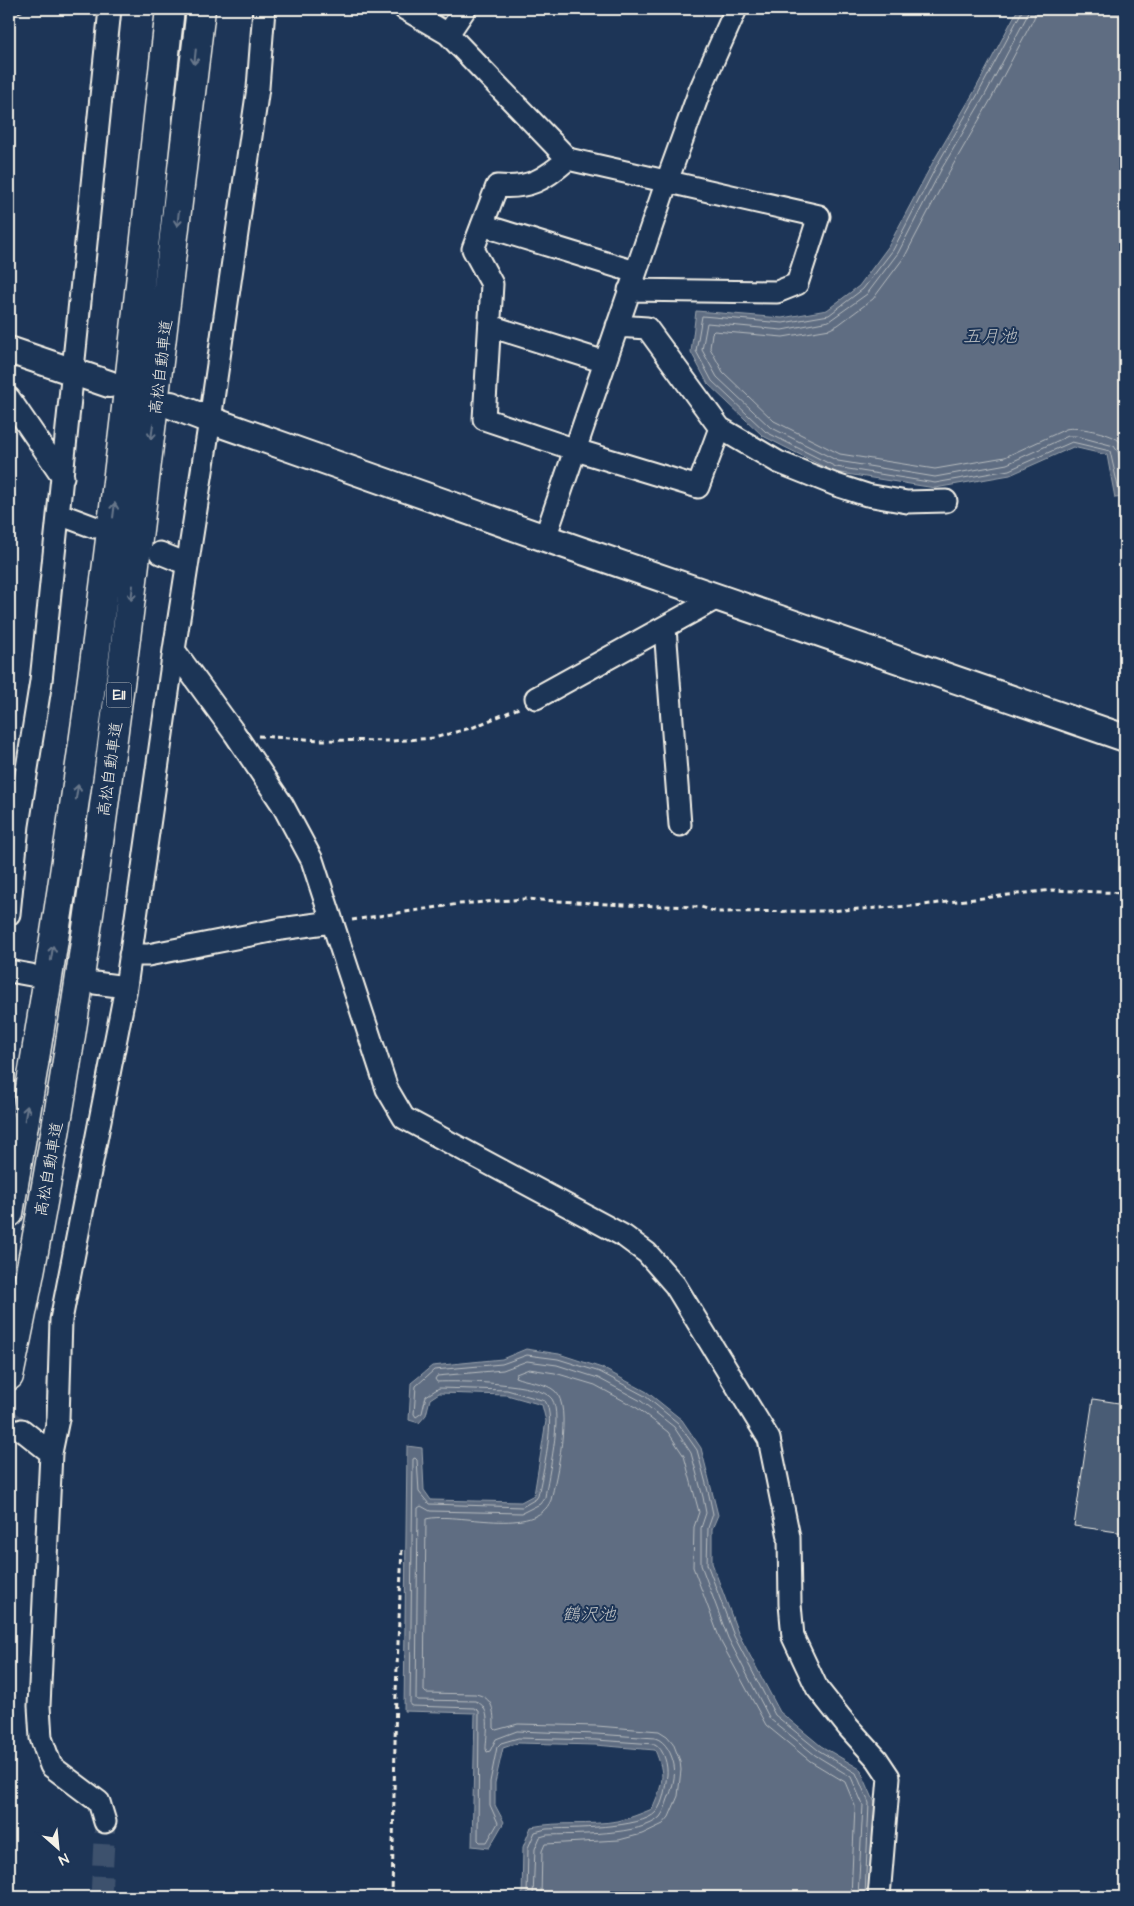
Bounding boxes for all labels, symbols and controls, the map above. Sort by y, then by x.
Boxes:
one-way arrow [190,49,200,65]
one-way arrow [173,210,183,226]
street label: 高松自動車道 [144,318,178,416]
water label: 五月池 [963,324,1018,349]
one-way arrow [147,424,157,440]
one-way arrow [109,502,119,518]
one-way arrow [126,585,136,601]
road number: E11 [106,682,132,708]
street label: 高松自動車道 [92,720,128,818]
one-way arrow [72,784,82,800]
one-way arrow [47,945,57,961]
one-way arrow [22,1106,32,1122]
street label: 高松自動車道 [30,1120,68,1218]
water label: 鶴沢池 [562,1602,617,1627]
north arrow [32,1824,82,1874]
text: N [55,1848,72,1870]

